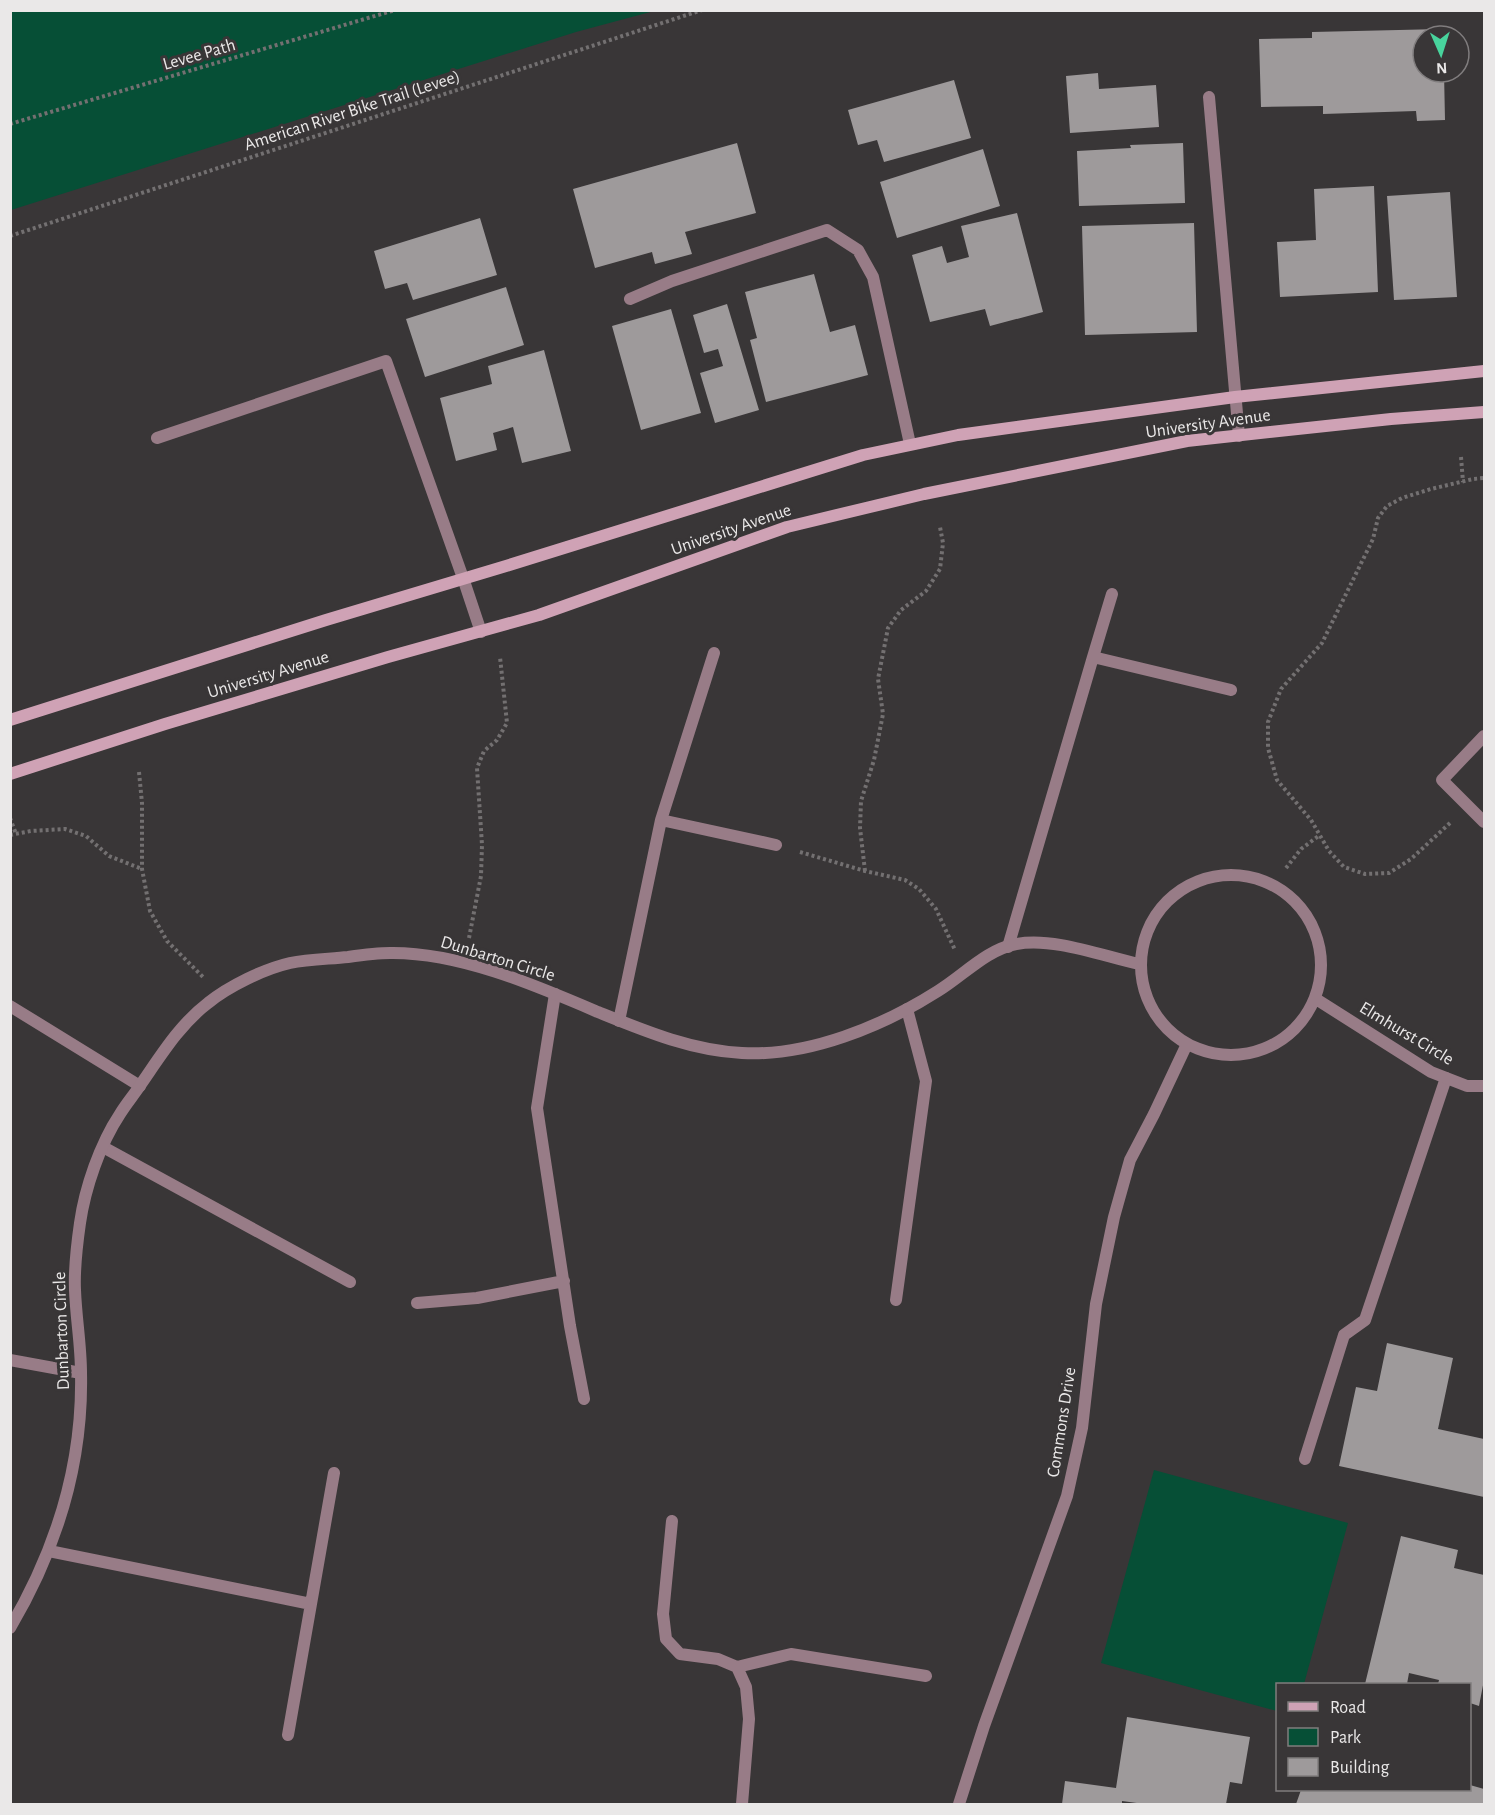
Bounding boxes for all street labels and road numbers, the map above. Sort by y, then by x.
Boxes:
street label: Levee Path [161,36,238,74]
street label: American River Bike Trail (Levee) [242,68,462,154]
street label: University Avenue [1145,406,1272,442]
street label: University Avenue [669,501,794,559]
street label: University Avenue [205,648,331,702]
street label: Dunbarton Circle [438,933,557,985]
street label: Elmhurst Circle [1356,999,1457,1069]
street label: Dunbarton Circle [51,1271,73,1391]
street label: Commons Drive [1044,1366,1080,1479]

